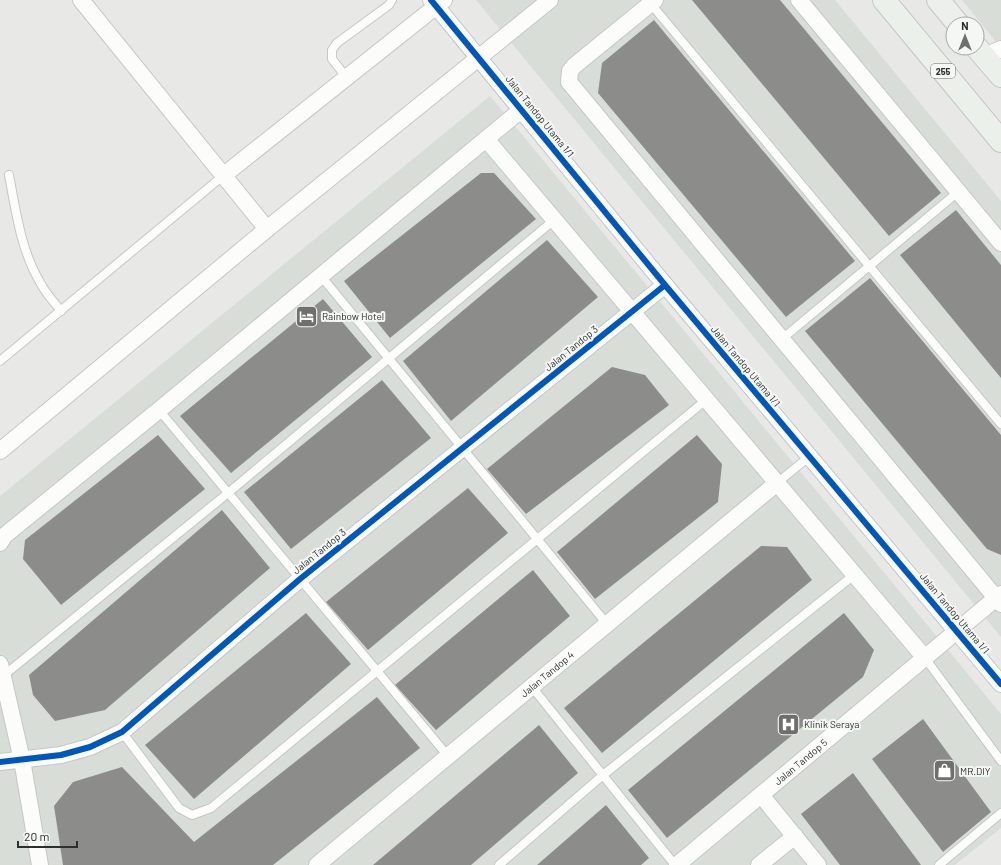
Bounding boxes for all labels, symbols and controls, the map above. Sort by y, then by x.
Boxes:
north arrow [945,16,985,56]
text: N [961,19,969,32]
road number: 255 [931,64,955,78]
street label: Jalan Tandop Utama 1/1 [503,73,577,159]
hotel icon: Rainbow Hotel [293,303,319,329]
place label: Rainbow Hotel [322,310,384,322]
street label: Jalan Tandop 3 [542,323,600,373]
street label: Jalan Tandop Utama 1/1 [709,323,783,409]
street label: Jalan Tandop 3 [290,526,348,576]
street label: Jalan Tandop Utama 1/1 [918,570,992,656]
street label: Jalan Tandop 4 [518,648,576,700]
hospital icon: Klinik Seraya [776,711,802,737]
place label: Klinik Seraya [804,718,859,730]
street label: Jalan Tandop 5 [772,736,829,787]
shop icon: MR.DIY [932,758,958,784]
place label: MR.DIY [960,765,991,777]
scale bar [18,823,77,849]
text: 20 m [24,829,50,843]

